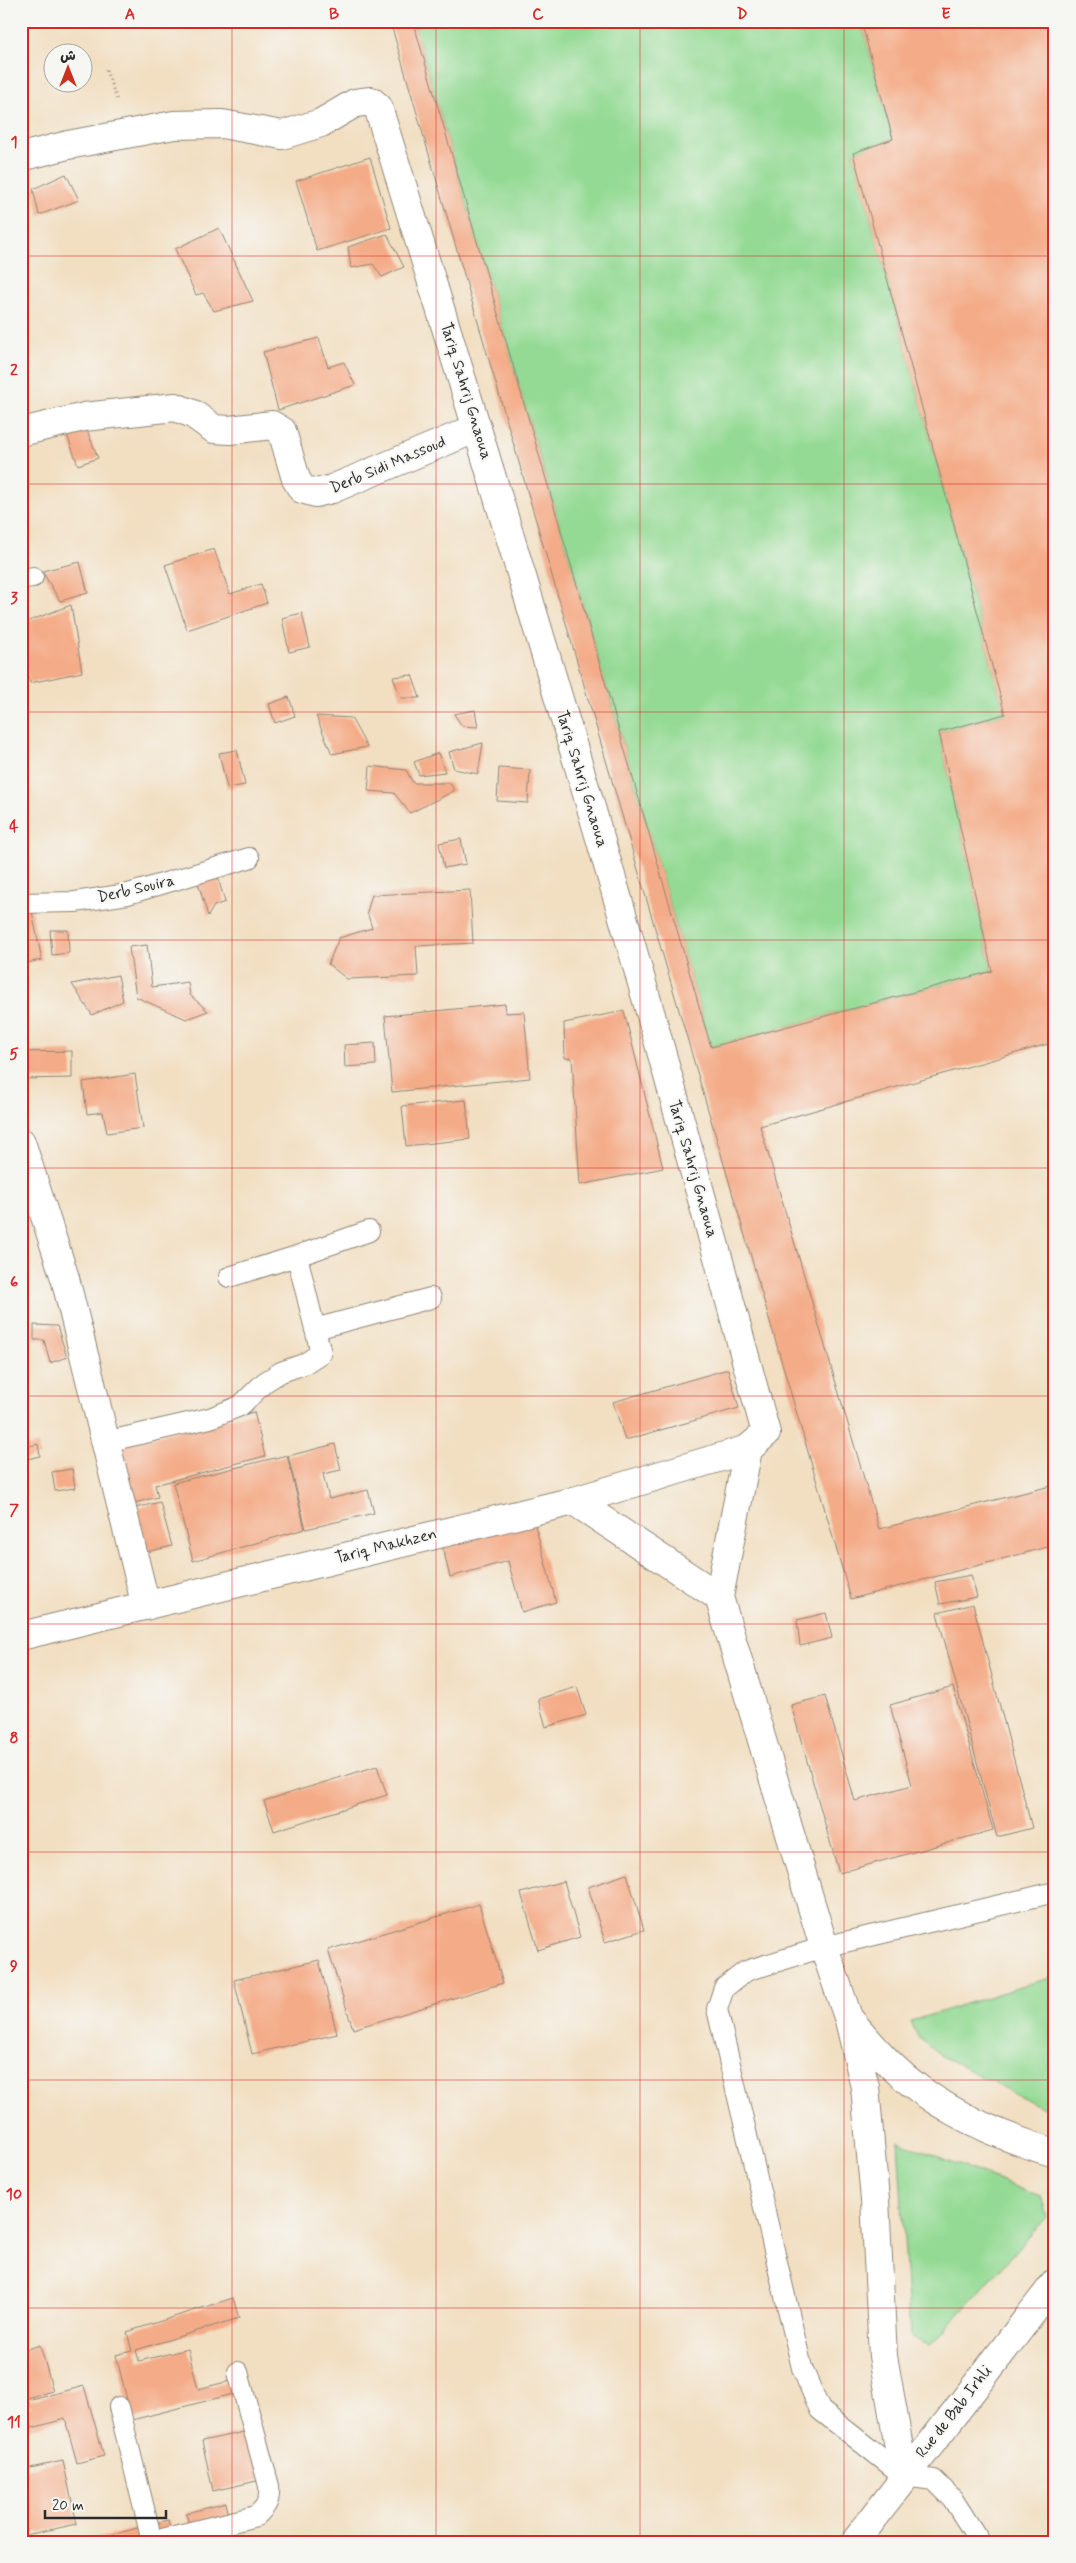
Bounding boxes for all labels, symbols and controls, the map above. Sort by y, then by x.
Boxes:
text: A [125,4,135,25]
text: B [329,4,339,25]
text: C [532,4,544,25]
text: D [736,4,748,25]
text: E [941,4,951,25]
north arrow [42,42,92,92]
text: ش [60,47,76,65]
text: 1 [10,132,18,153]
street label: Tariq Sahrij Gnaoua [435,320,497,462]
text: 2 [10,360,18,381]
street label: Derb Sidi Massoud [327,431,449,499]
text: 3 [10,588,18,609]
street label: Tariq Sahrij Gnaoua [551,708,613,850]
text: 4 [9,816,19,837]
street label: Derb Souira [95,870,177,908]
text: 5 [9,1044,19,1065]
street label: Tariq Sahrij Gnaoua [663,1098,723,1240]
text: 6 [10,1272,18,1293]
text: 7 [9,1500,19,1521]
street label: Tariq Makhzen [333,1523,439,1569]
text: 8 [9,1728,19,1749]
text: 9 [10,1956,18,1977]
text: 10 [6,2184,22,2205]
street label: Rue de Bab Irhli [911,2361,997,2463]
text: 11 [7,2412,21,2433]
scale bar [45,2488,166,2520]
text: 20 m [52,2496,84,2516]

